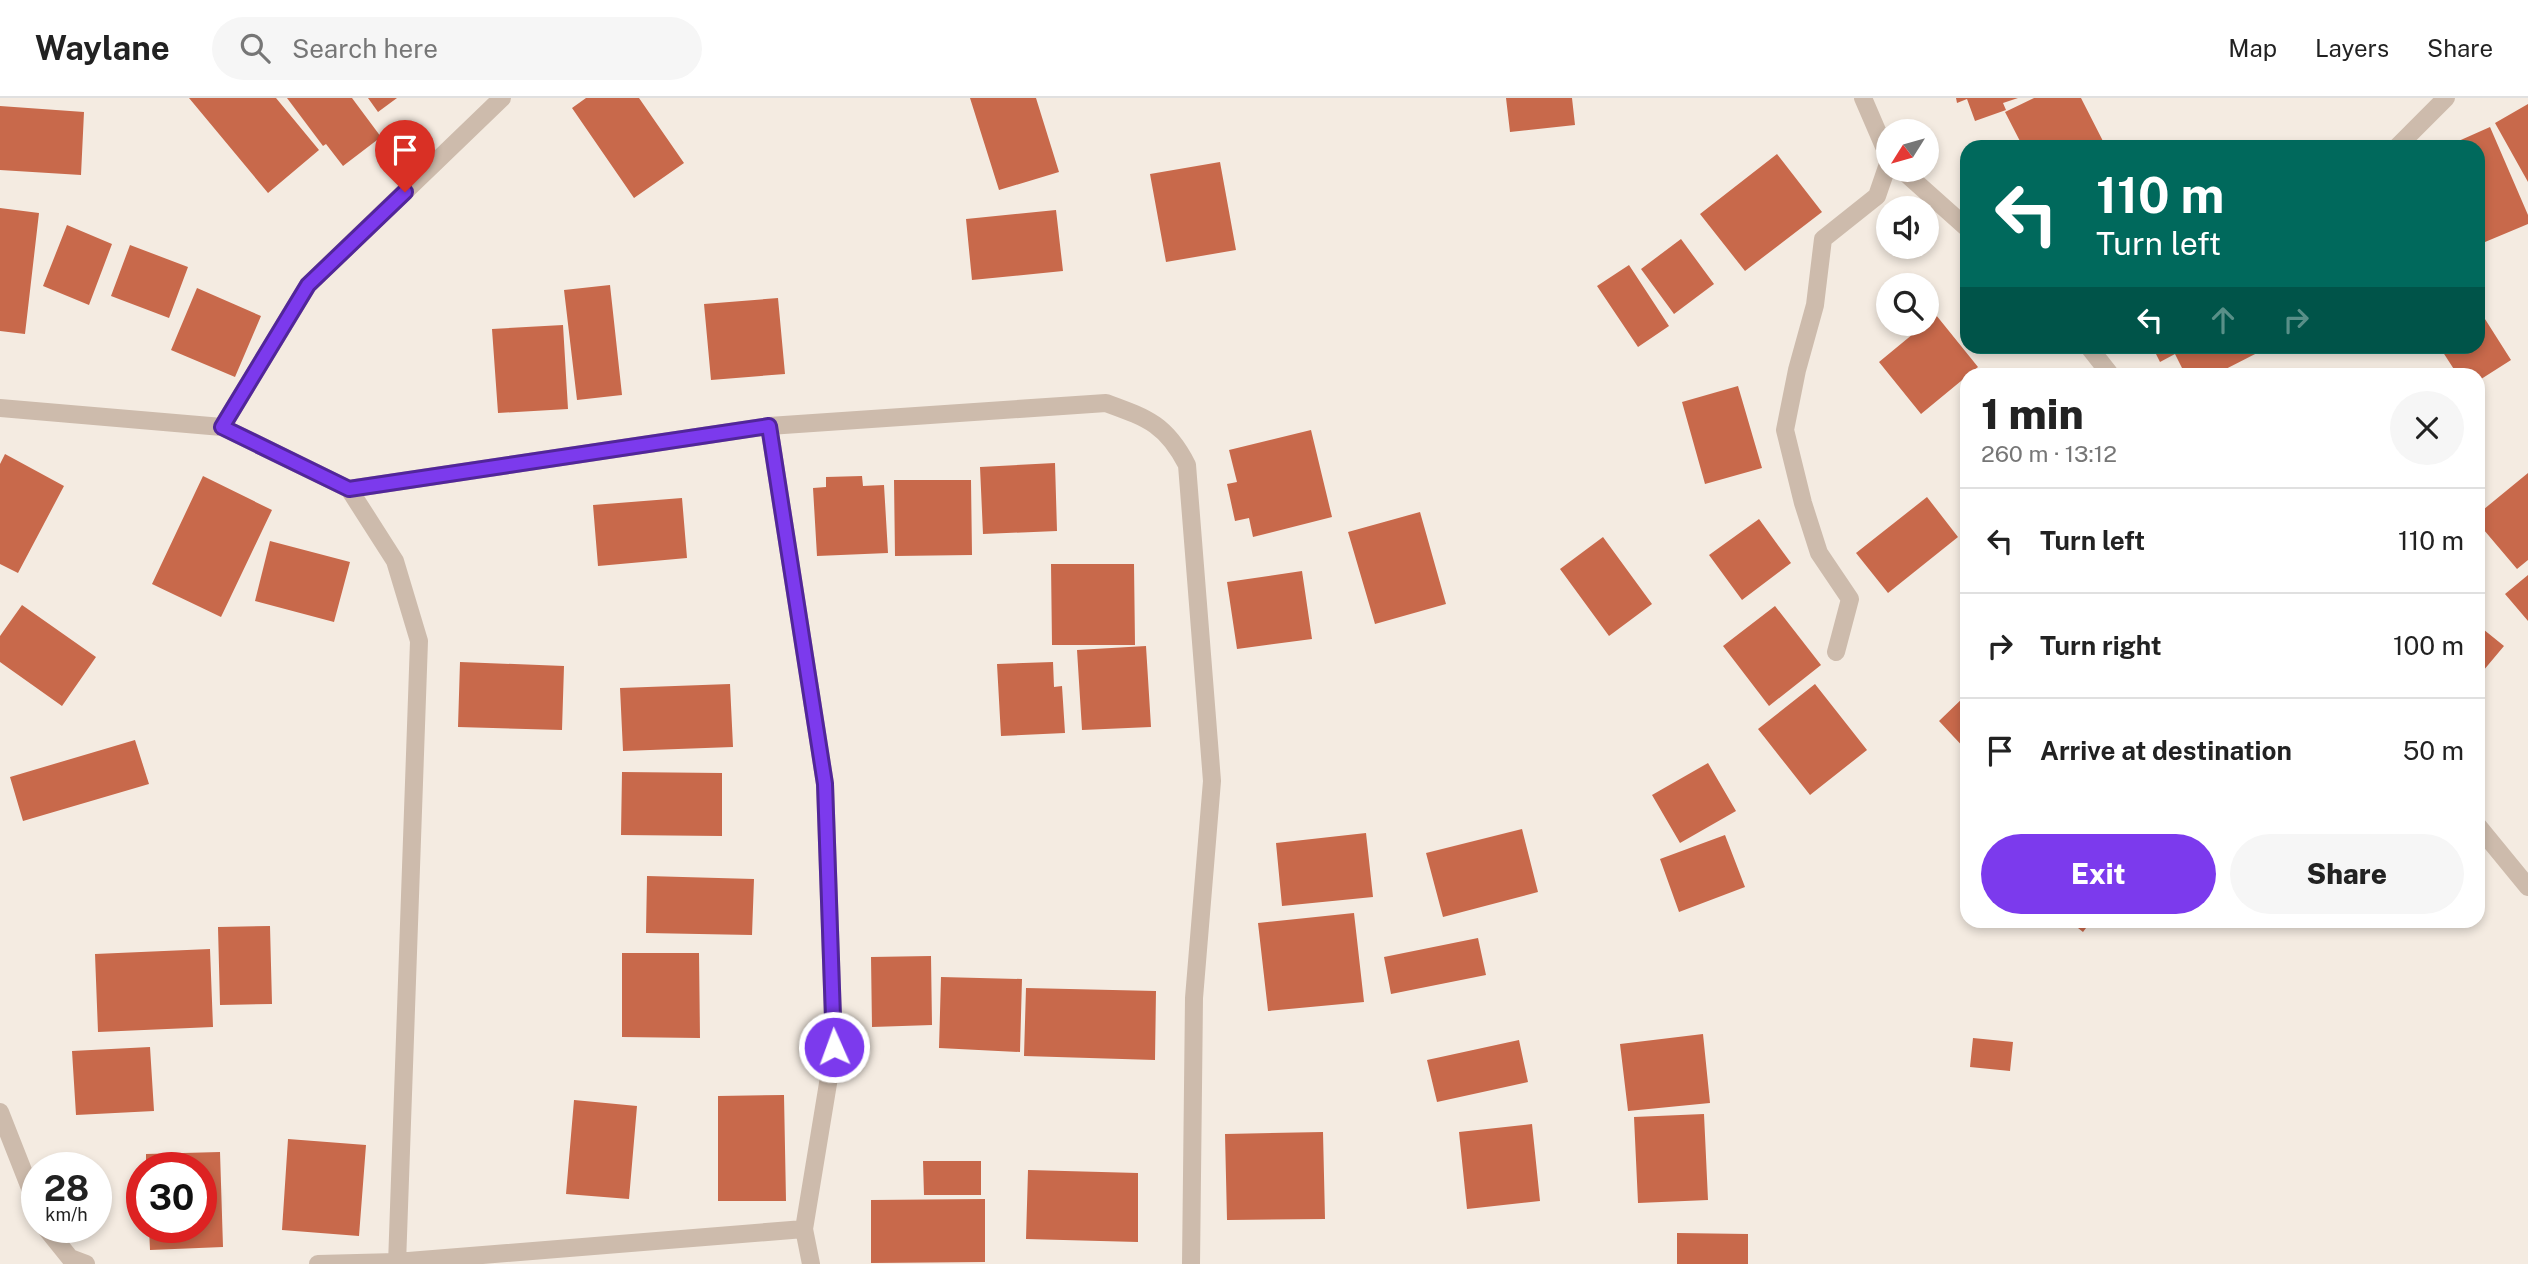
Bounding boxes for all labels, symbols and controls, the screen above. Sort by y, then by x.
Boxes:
search box [212,17,702,80]
text: Waylane [35,29,170,67]
icon: search [236,29,274,67]
text: Search here [292,33,438,64]
text: Map [2228,34,2277,62]
text: Layers [2315,34,2389,62]
text: Share [2427,34,2493,62]
north arrow [1876,119,1939,182]
map controls [1876,119,1939,336]
pin [375,120,435,192]
icon: arrive [386,131,424,169]
text: 110 m [2096,166,2224,224]
icon: left [1981,168,2072,259]
button: sound [1876,196,1939,259]
text: Turn left [2096,225,2221,262]
button: search [1876,273,1939,336]
icon: left [2131,301,2169,339]
icon: ahead [2204,301,2242,339]
icon: right [2277,301,2315,339]
text: 1 min [1981,389,2084,438]
button: close [2390,391,2464,465]
text: 260 m · 13:12 [1981,440,2117,467]
icon: left [1981,522,2019,560]
text: Turn left [2040,525,2145,556]
text: 110 m [2398,525,2464,556]
icon: right [1981,627,2019,665]
text: Turn right [2040,630,2162,661]
text: 100 m [2393,630,2464,661]
icon: arrive [1981,732,2019,770]
text: Arrive at destination [2040,735,2292,766]
text: 50 m [2403,735,2464,766]
button: Exit [1981,834,2216,914]
button: Share [2230,834,2464,914]
position arrow [797,1010,871,1084]
speed limit sign: 30 [126,1152,217,1243]
text: 28 [44,1168,89,1209]
text: km/h [45,1204,88,1225]

